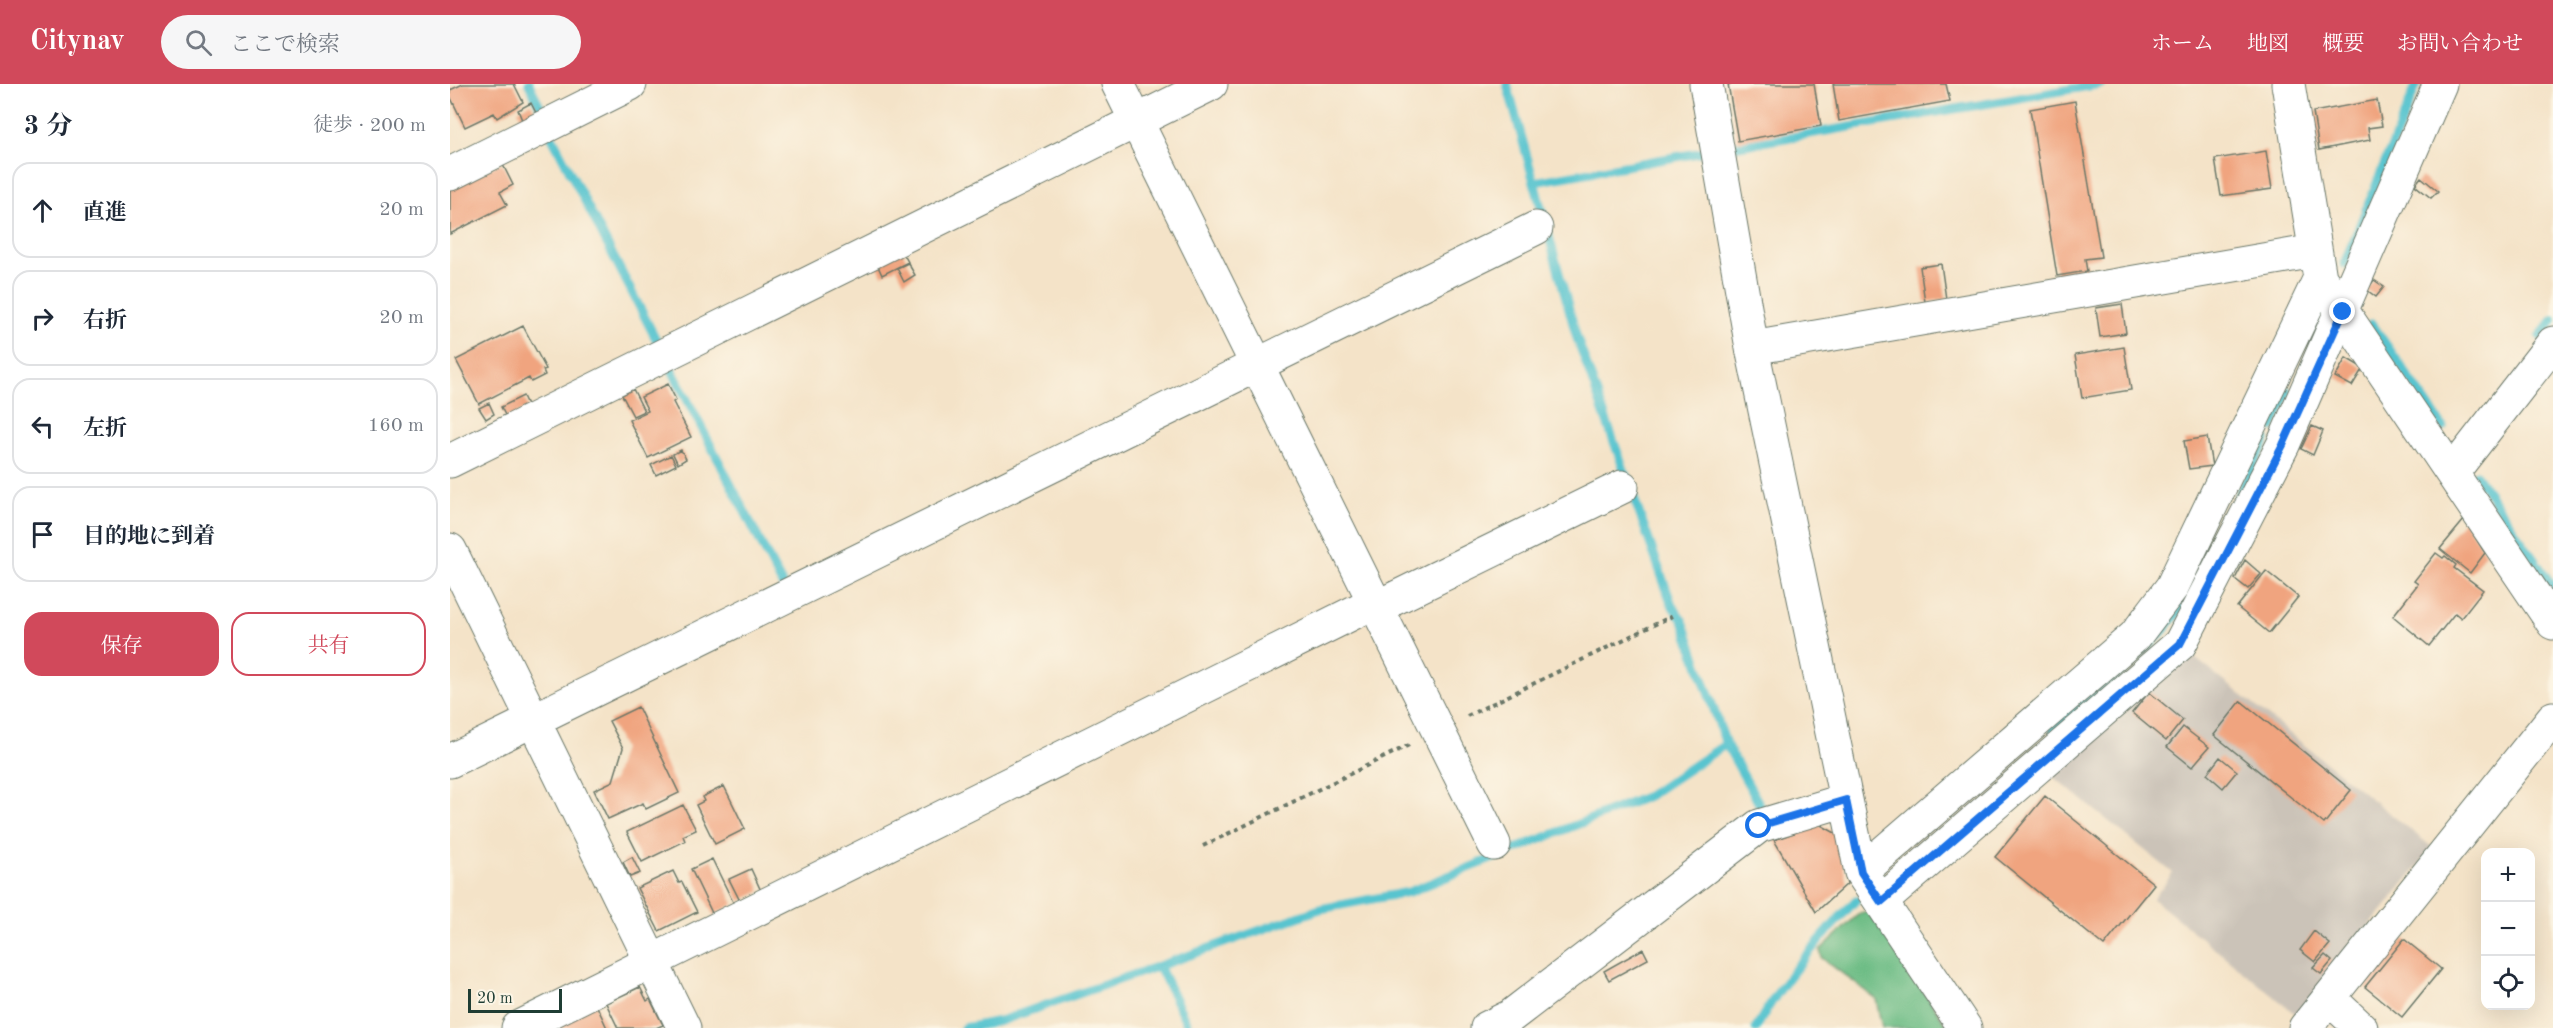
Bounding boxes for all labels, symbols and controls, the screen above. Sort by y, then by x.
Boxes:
search box [161,15,581,69]
icon: search [182,26,215,59]
text: Citynav [30,28,125,56]
text: ここで検索 [230,34,340,56]
text: ホーム [2151,34,2214,55]
text: 地図 [2247,34,2289,55]
text: 概要 [2322,34,2364,55]
text: お問い合わせ [2397,34,2523,55]
text: 3 分 [24,114,72,140]
text: 徒歩 · 200 m [313,116,426,136]
icon: ahead [26,194,59,227]
text: 20 m [379,200,424,220]
text: 直進 [83,202,127,224]
route end [2329,298,2355,324]
icon: right [26,302,59,335]
text: 20 m [379,308,424,328]
text: 右折 [83,310,127,332]
icon: left [26,410,59,443]
text: 160 m [368,416,424,436]
text: 左折 [83,418,127,440]
icon: arrive [26,518,59,551]
text: 目的地に到着 [83,526,215,548]
button: 保存 [24,612,219,676]
button: 共有 [231,612,426,676]
route start [1745,812,1771,838]
map controls [2481,848,2535,1010]
button: + [2481,848,2535,902]
button: − [2481,902,2535,956]
button: locate [2481,956,2535,1010]
scale bar [468,986,562,1014]
text: 20 m [477,991,513,1007]

